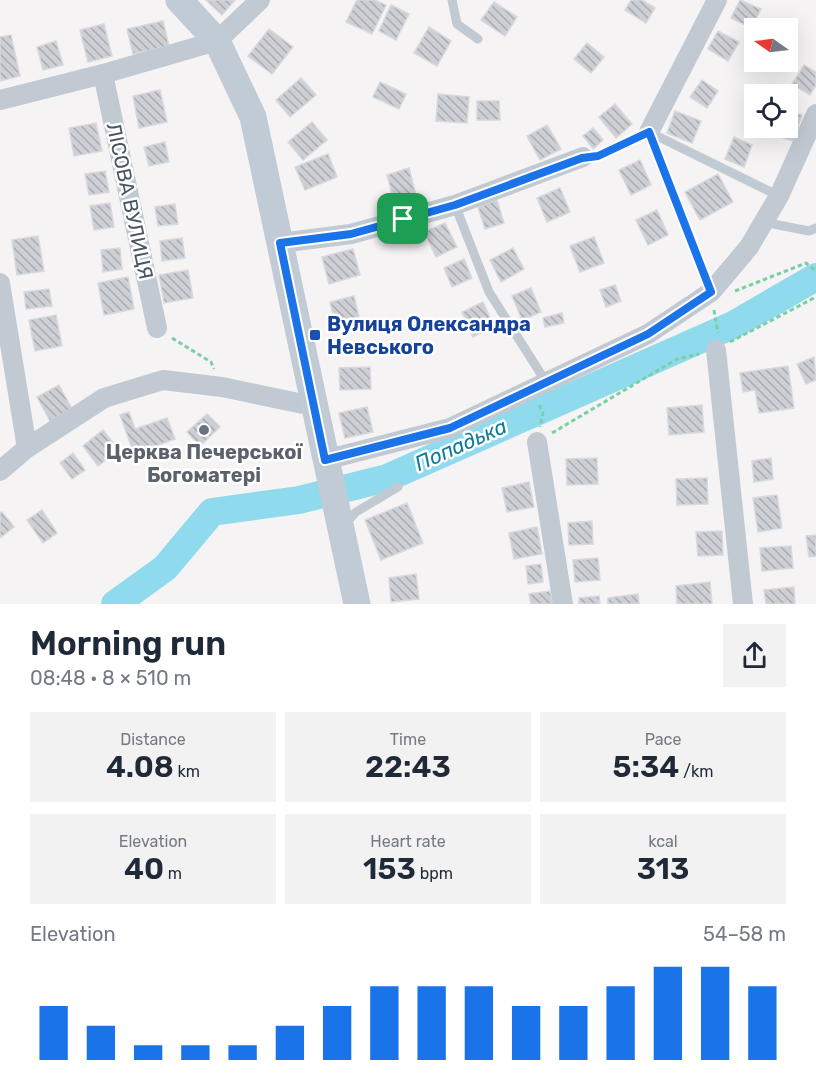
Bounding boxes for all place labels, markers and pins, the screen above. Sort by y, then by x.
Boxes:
pin [377,193,428,244]
place label: Вулиця Олександра Невського [327,312,531,359]
marker: Вулиця Олександра Невського [308,328,322,342]
marker: Церква Печерської Богоматері [197,423,211,437]
place label: Церква Печерської Богоматері [106,440,303,487]

